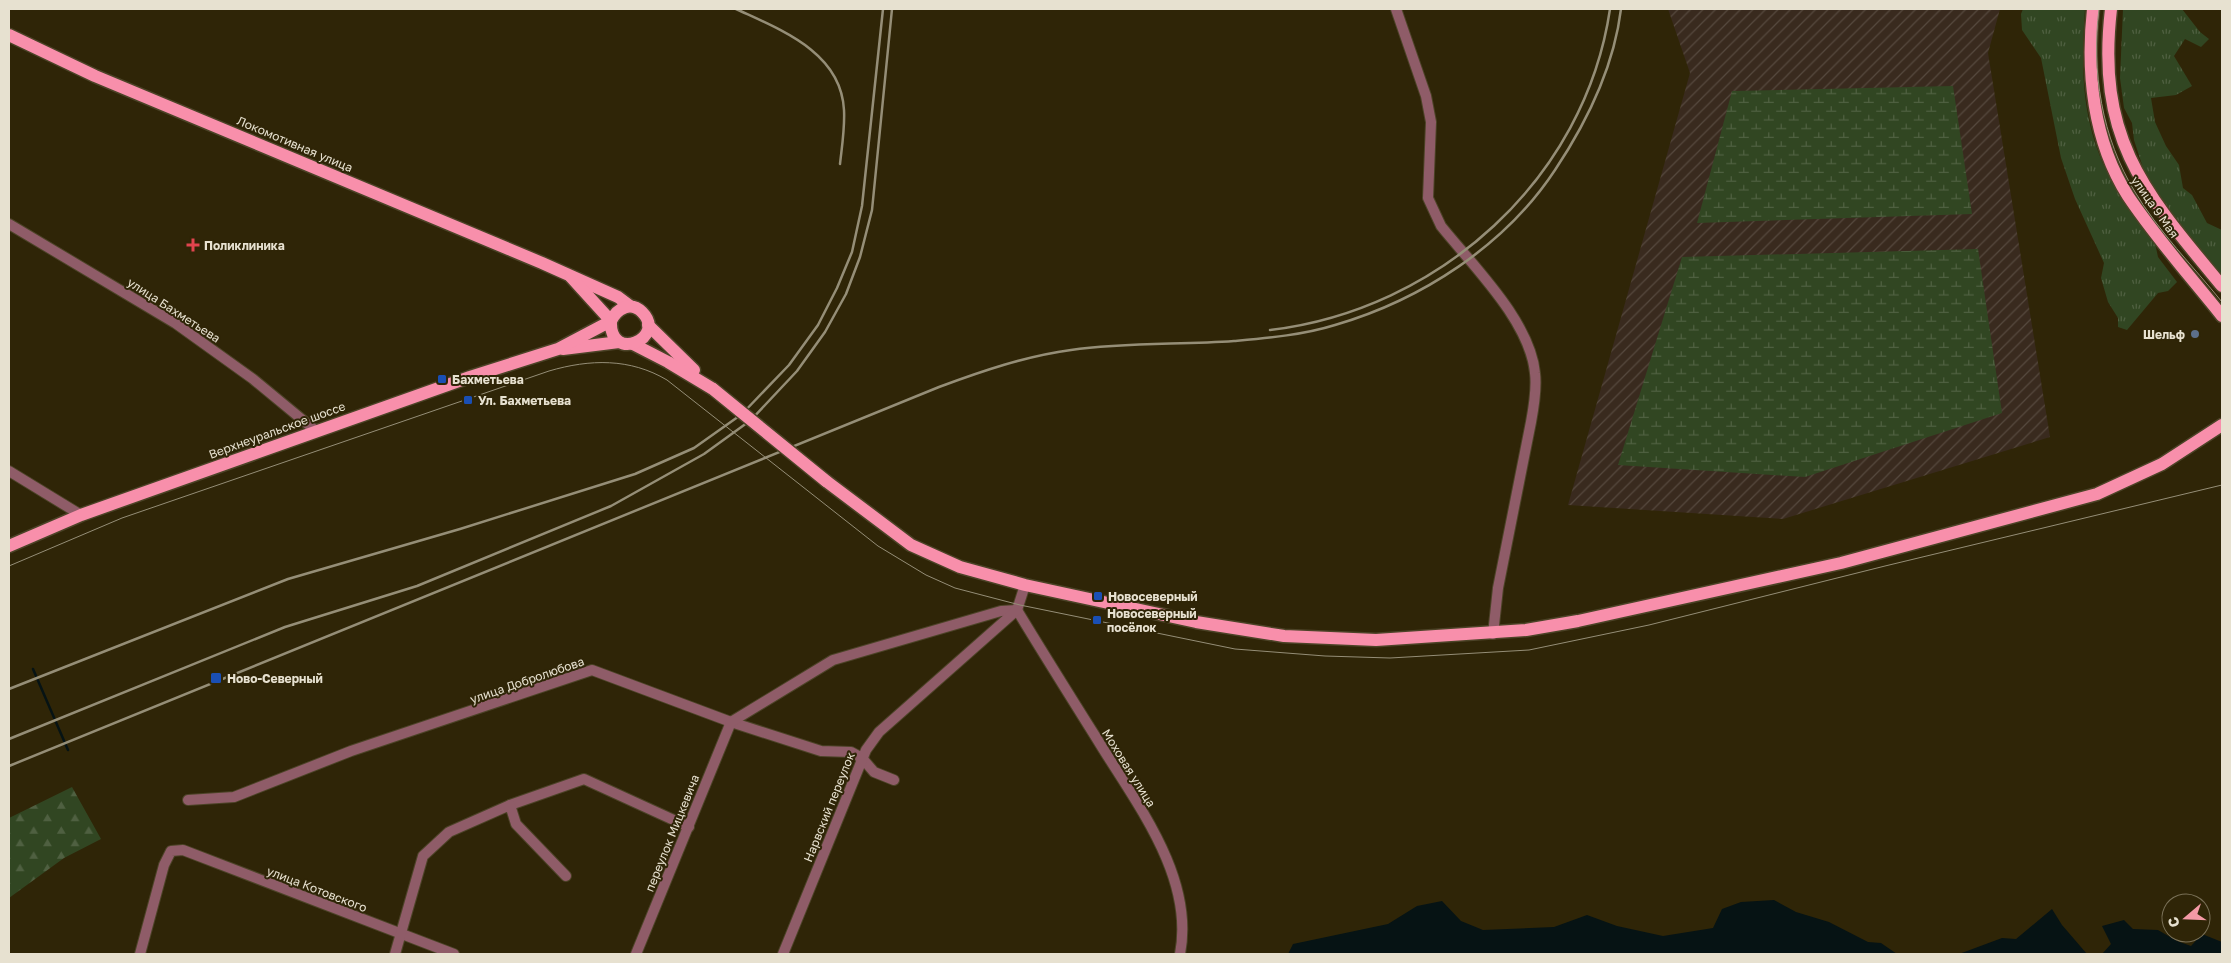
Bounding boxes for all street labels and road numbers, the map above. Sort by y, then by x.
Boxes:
street label: Локомотивная улица [235,113,355,175]
street label: улица 9 Мая [2128,173,2182,241]
street label: улица Бахметьева [125,274,223,346]
street label: Верхнеуральское шоссе [207,398,347,462]
street label: улица Добролюбова [468,653,586,707]
street label: Моховая улица [1099,726,1159,810]
street label: Нарвский переулок [800,750,858,864]
street label: переулок Мицкевича [642,772,702,894]
street label: улица Котовского [265,863,369,915]

